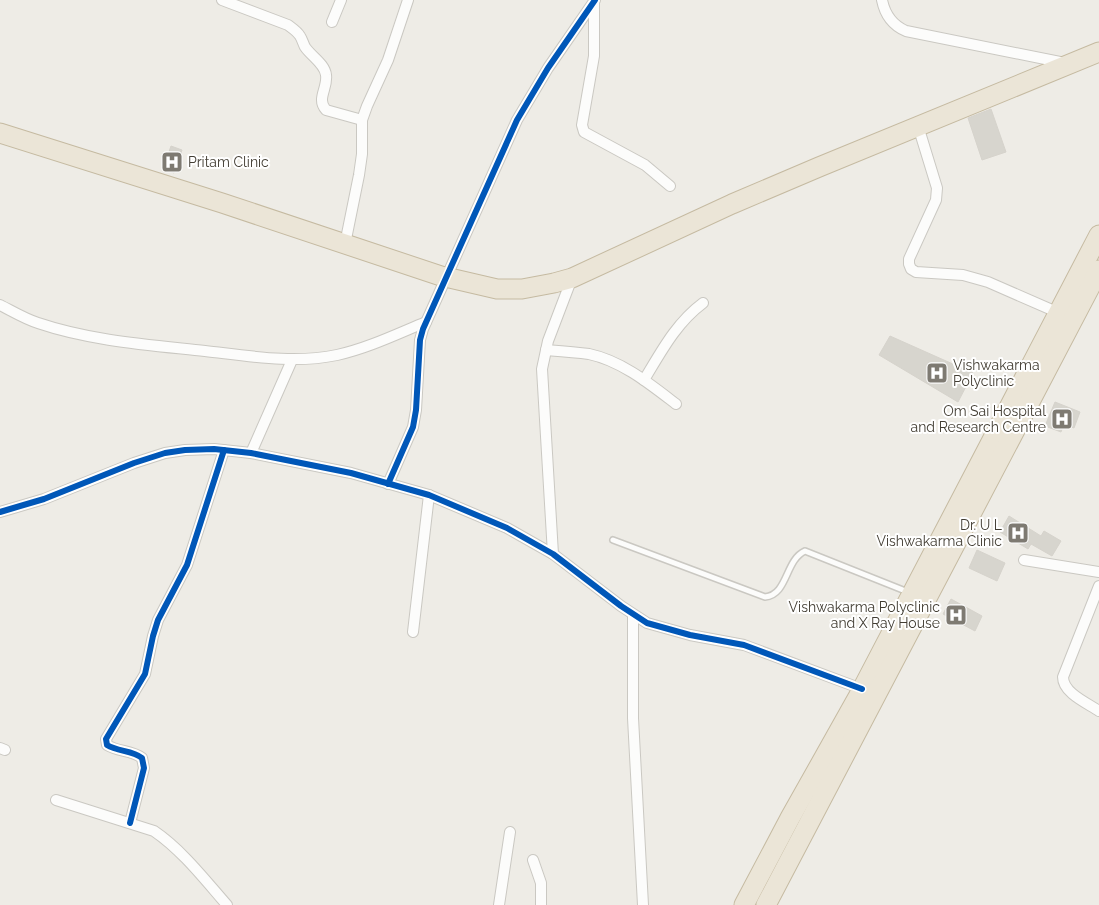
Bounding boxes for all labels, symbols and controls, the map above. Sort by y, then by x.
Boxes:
hospital icon: Pritam Clinic [160,150,184,174]
place label: Pritam Clinic [188,154,269,170]
place label: Vishwakarma Polyclinic [953,357,1040,389]
hospital icon: Vishwakarma Polyclinic [925,361,949,385]
place label: Om Sai Hospital and Research Centre [911,403,1046,435]
hospital icon: Om Sai Hospital and Research Centre [1050,407,1074,431]
place label: Dr. U L Vishwakarma Clinic [876,517,1002,549]
hospital icon: Dr. U L Vishwakarma Clinic [1006,521,1030,545]
place label: Vishwakarma Polyclinic and X Ray House [789,599,940,631]
hospital icon: Vishwakarma Polyclinic and X Ray House [944,603,968,627]

